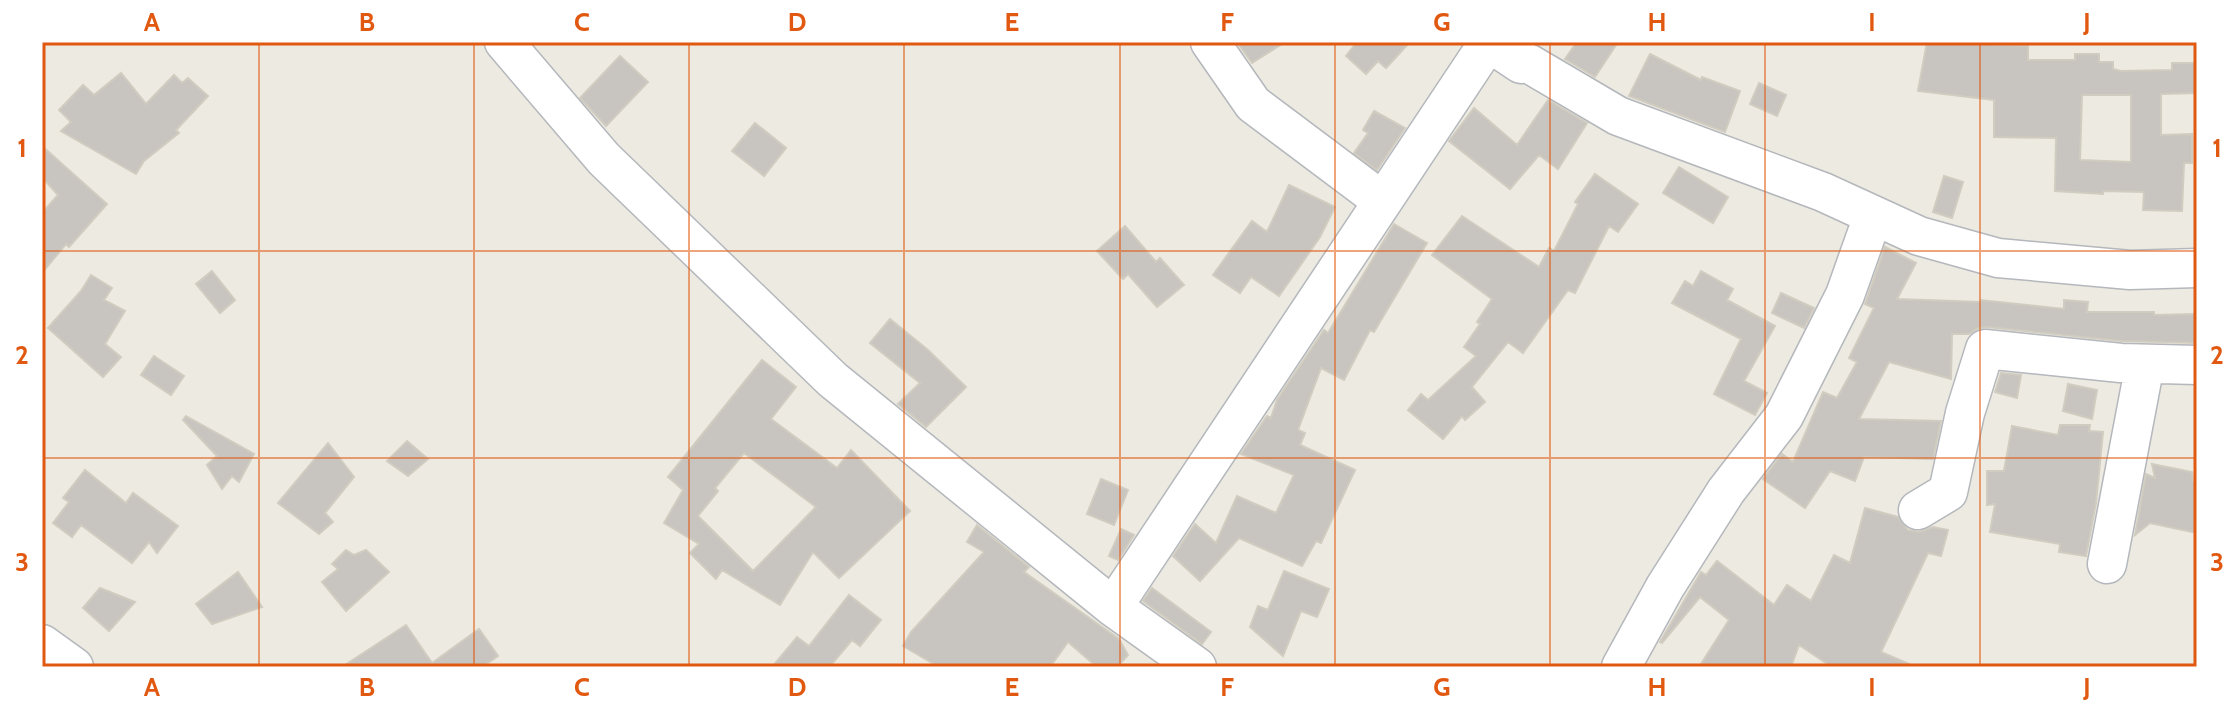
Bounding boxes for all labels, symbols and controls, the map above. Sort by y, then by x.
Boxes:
text: A [144,6,161,38]
text: B [359,6,375,38]
text: C [574,6,590,38]
text: D [788,6,806,38]
text: E [1005,6,1019,38]
text: F [1220,6,1234,38]
text: G [1433,6,1451,38]
text: H [1648,6,1666,38]
text: I [1868,6,1876,38]
text: J [2082,6,2091,38]
text: 1 [17,132,27,164]
text: 1 [2212,132,2222,164]
text: 2 [15,339,29,371]
text: 2 [2210,339,2224,371]
text: 3 [15,546,29,578]
text: 3 [2210,546,2224,578]
text: A [144,671,161,703]
text: B [359,671,375,703]
text: C [574,671,590,703]
text: D [788,671,806,703]
text: E [1005,671,1019,703]
text: F [1220,671,1234,703]
text: G [1433,671,1451,703]
text: H [1648,671,1666,703]
text: I [1868,671,1876,703]
text: J [2082,671,2091,703]

